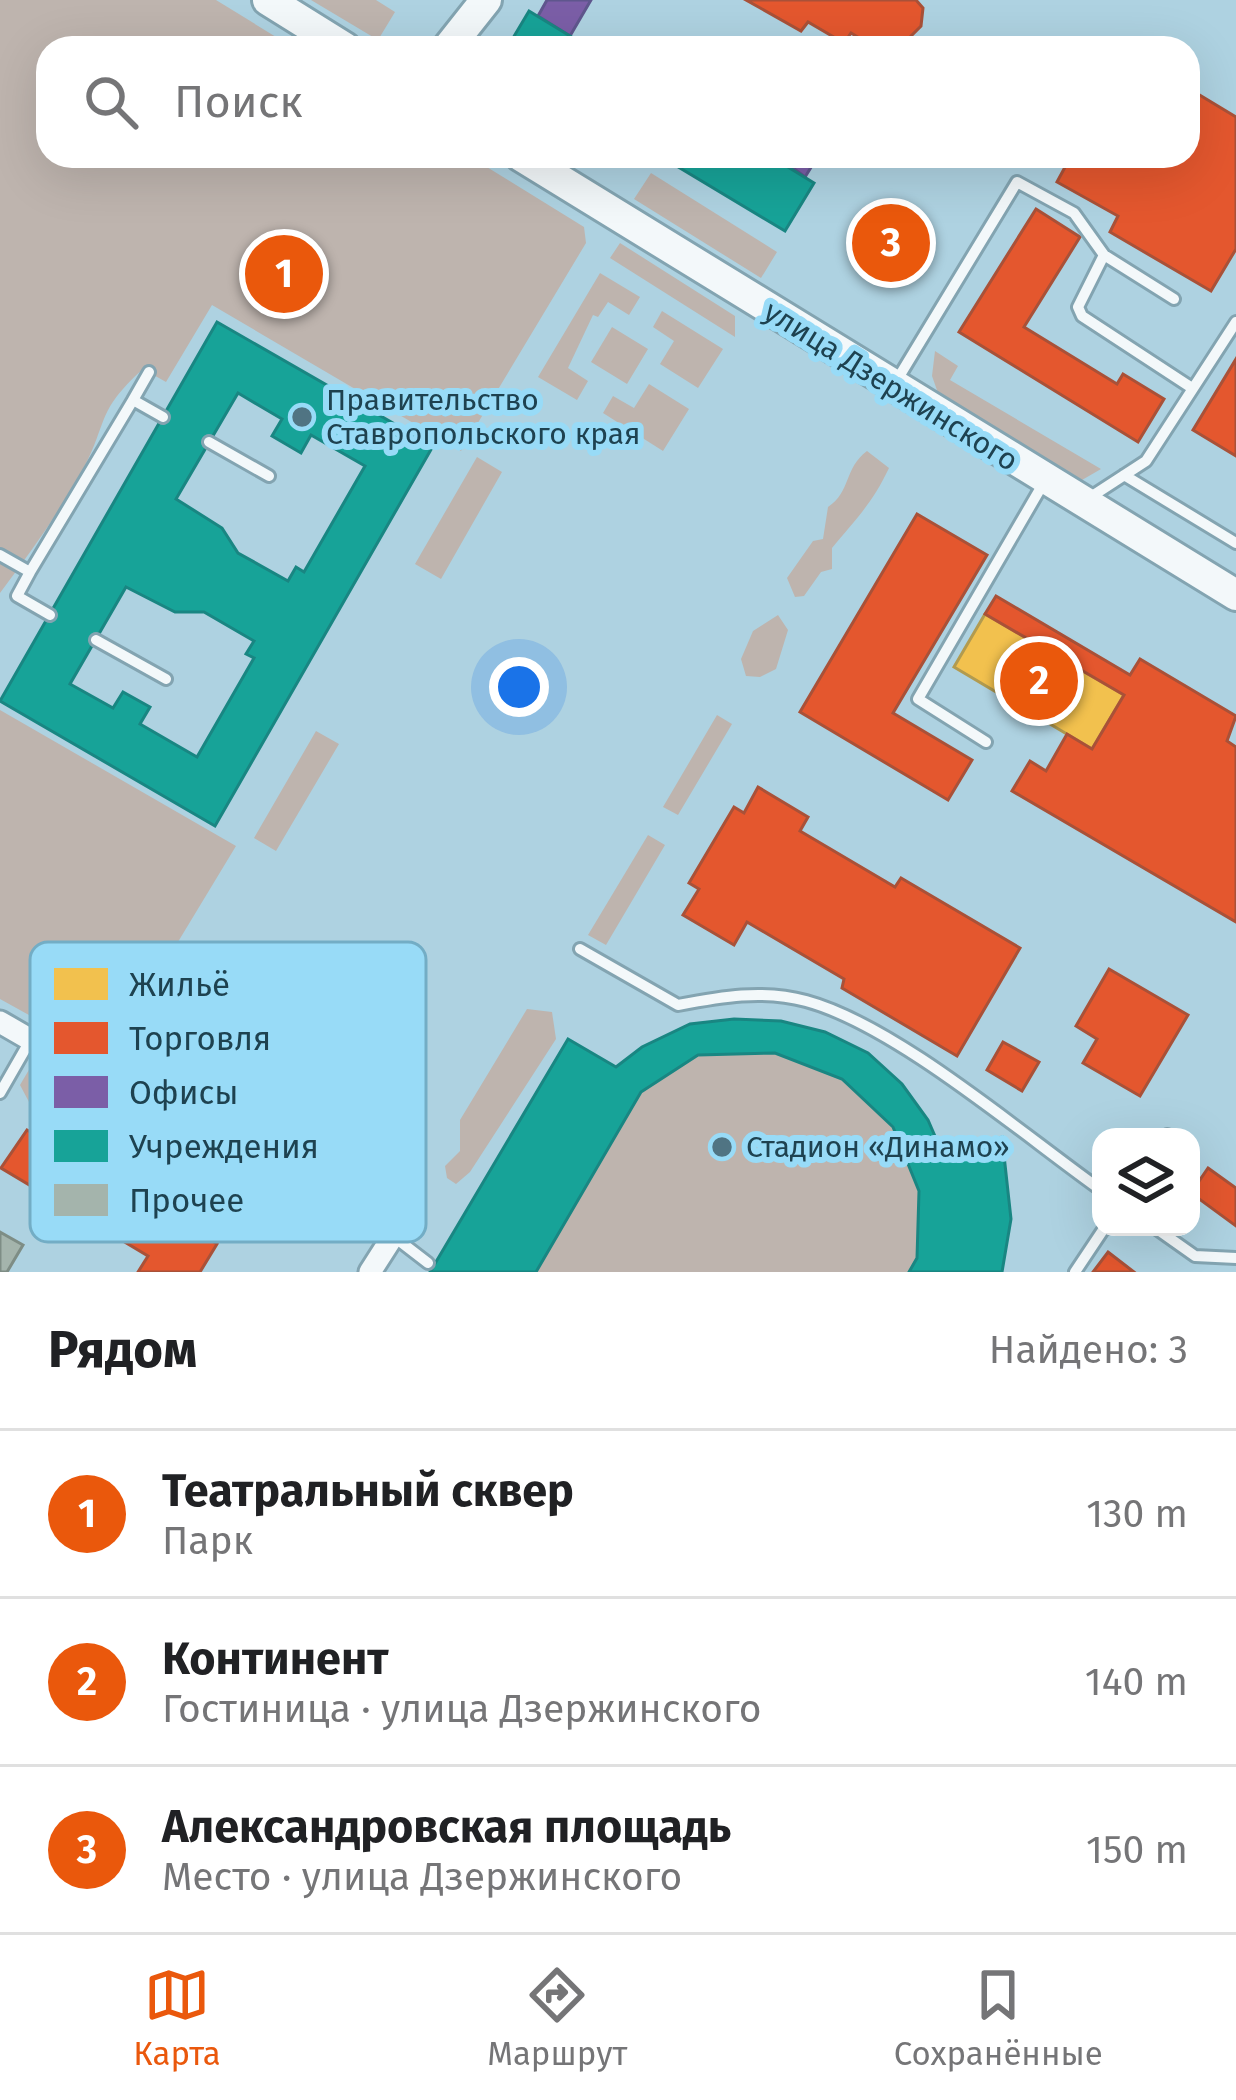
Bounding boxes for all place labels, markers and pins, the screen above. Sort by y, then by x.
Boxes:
pin: 3 [852,198,930,288]
pin: 1 [245,229,323,319]
place label: Правительство Ставропольского края [326,382,641,452]
marker: Правительство Ставропольского края [289,404,315,430]
pin: 2 [1000,636,1078,726]
place label: Стадион «Динамо» [746,1129,1010,1165]
marker: Стадион «Динамо» [709,1134,735,1160]

